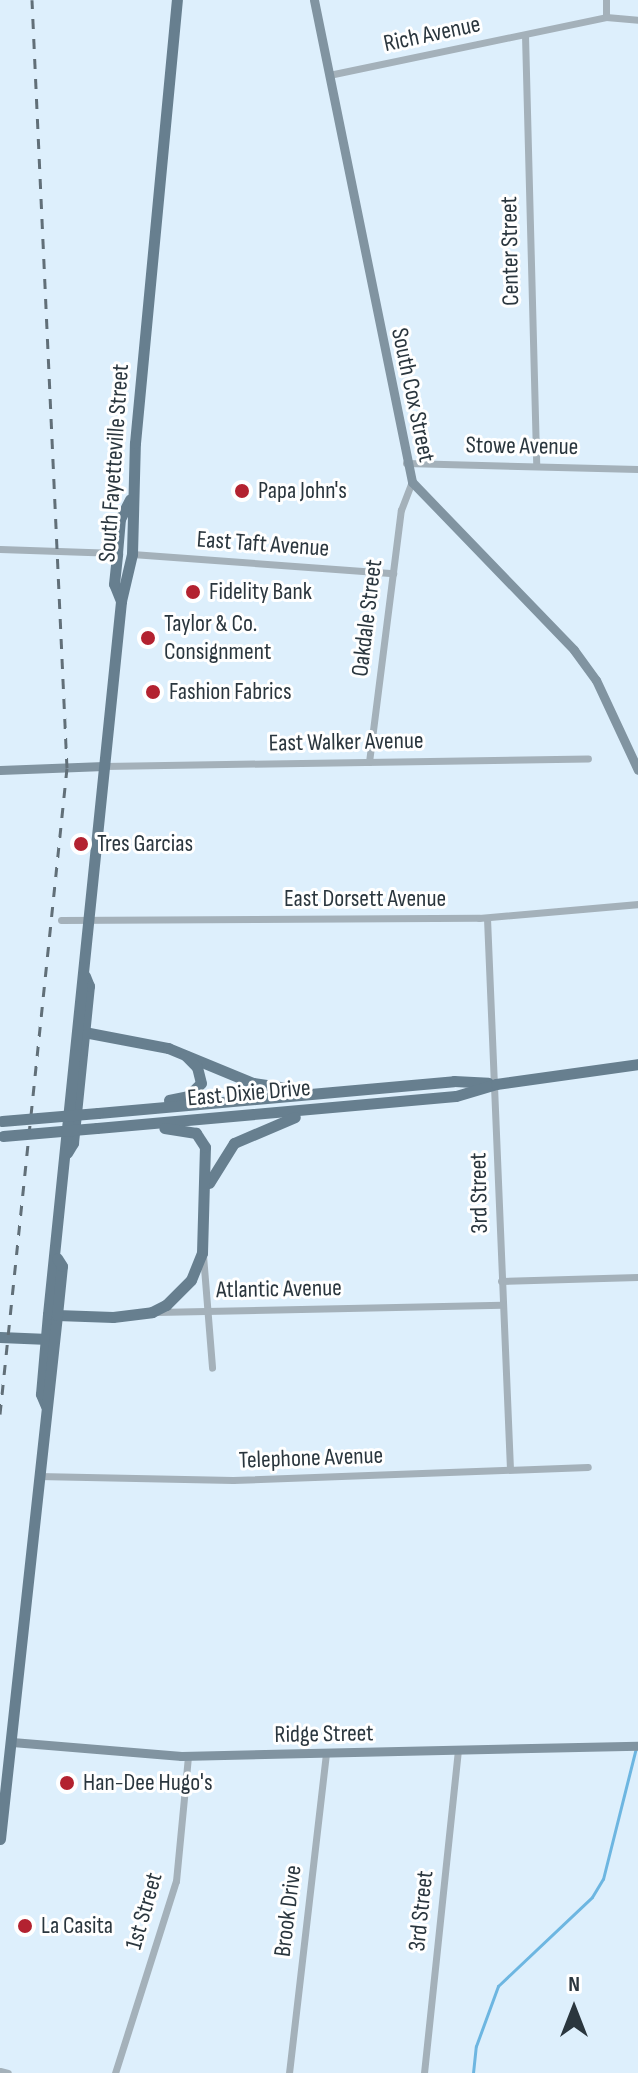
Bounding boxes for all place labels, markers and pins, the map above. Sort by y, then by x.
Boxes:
place label: Papa John's [258,477,347,505]
marker: Papa John's [233,482,251,500]
place label: Fidelity Bank [209,578,312,606]
marker: Fidelity Bank [184,583,202,601]
place label: Taylor & Co. Consignment [164,610,271,666]
marker: Taylor & Co. Consignment [139,629,157,647]
place label: Fashion Fabrics [169,678,292,706]
marker: Fashion Fabrics [144,683,162,701]
place label: Tres Garcias [97,830,193,858]
marker: Tres Garcias [72,835,90,853]
place label: Han-Dee Hugo's [83,1769,213,1797]
marker: Han-Dee Hugo's [58,1774,76,1792]
place label: La Casita [41,1912,113,1940]
marker: La Casita [16,1917,34,1935]

